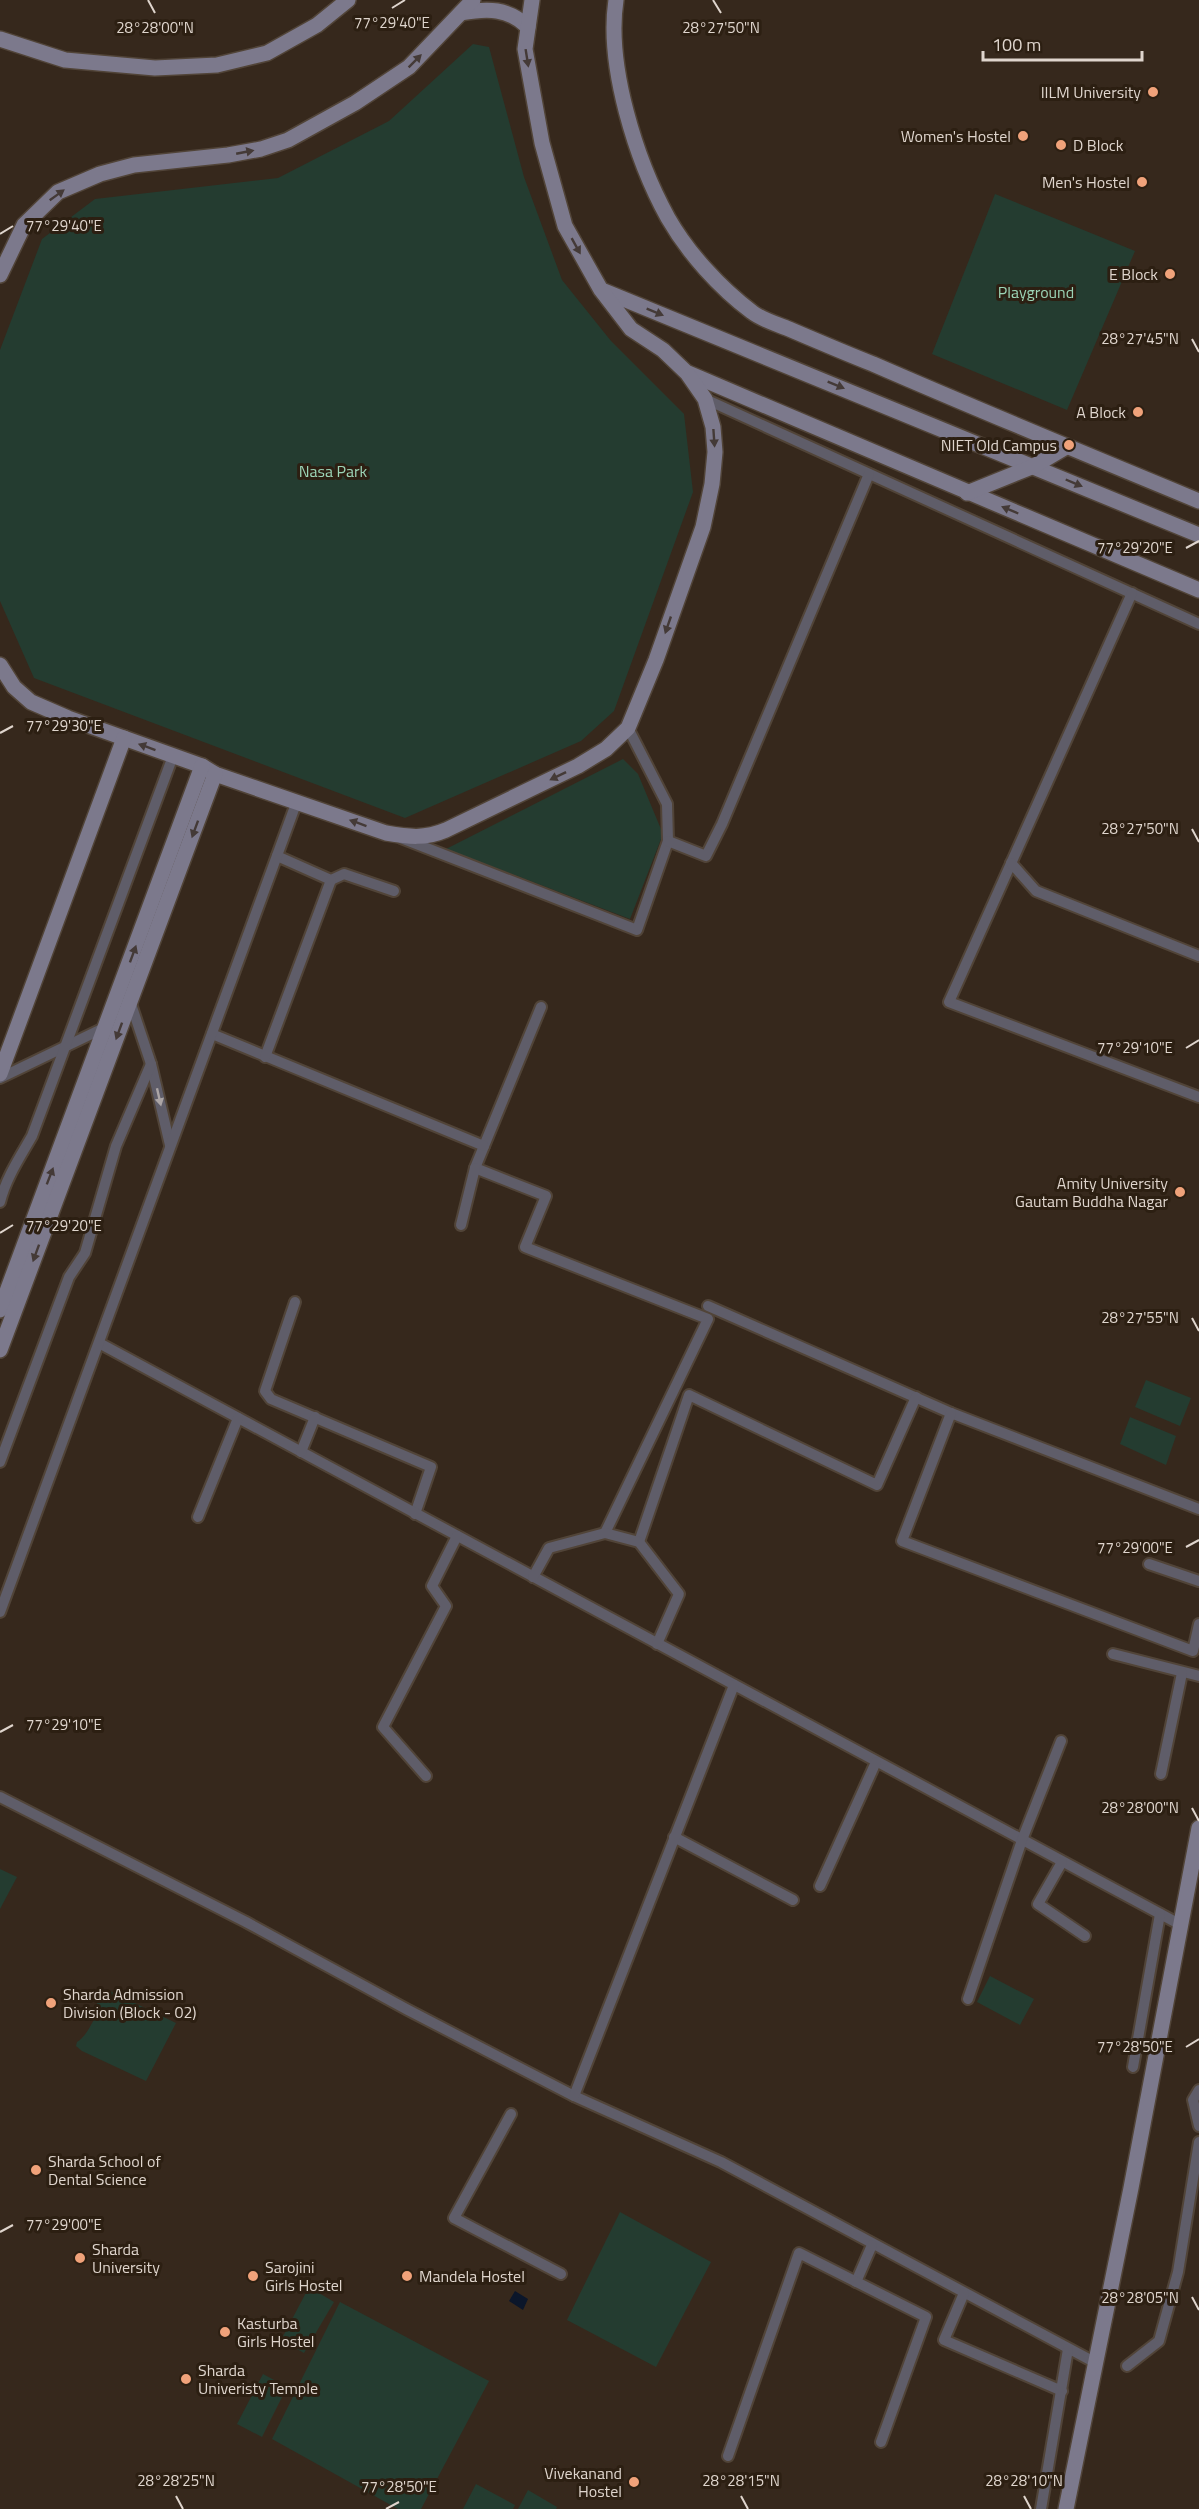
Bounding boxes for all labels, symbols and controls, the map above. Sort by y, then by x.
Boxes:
text: 77°29'40"E [354,11,430,34]
text: 28°28'00"N [116,16,194,39]
text: 28°27'50"N [682,16,760,39]
scale bar [983,24,1142,62]
text: 100 m [992,31,1041,58]
one-way arrow [522,49,531,68]
one-way arrow [408,53,422,68]
place label: IILM University [1041,80,1141,104]
marker: IILM University [1146,85,1160,99]
place label: Women's Hostel [901,124,1011,148]
marker: Women's Hostel [1016,129,1030,143]
place label: D Block [1073,133,1124,157]
marker: D Block [1054,138,1068,152]
one-way arrow [235,147,254,156]
place label: Men's Hostel [1042,170,1130,194]
marker: Men's Hostel [1135,175,1149,189]
one-way arrow [49,189,65,201]
text: 77°29'40"E [26,214,102,237]
one-way arrow [571,237,581,254]
place label: E Block [1109,262,1158,286]
marker: E Block [1163,267,1177,281]
park label: Playground [998,280,1074,304]
one-way arrow [646,308,664,317]
text: 28°27'45"N [1101,327,1179,350]
one-way arrow [827,380,845,390]
place label: A Block [1076,400,1126,424]
marker: A Block [1131,405,1145,419]
one-way arrow [709,428,719,447]
place label: NIET Old Campus [941,433,1057,457]
marker: NIET Old Campus [1062,438,1076,452]
park label: Nasa Park [299,459,368,483]
one-way arrow [1066,478,1084,488]
one-way arrow [1001,506,1018,515]
text: 77°29'20"E [1097,536,1173,559]
one-way arrow [663,617,673,635]
text: 77°29'30"E [26,714,102,737]
one-way arrow [138,741,156,751]
one-way arrow [550,771,567,780]
one-way arrow [349,817,367,827]
text: 28°27'50"N [1101,817,1179,840]
one-way arrow [189,820,199,838]
one-way arrow [128,945,138,963]
one-way arrow [114,1022,123,1040]
text: 77°29'10"E [1097,1036,1173,1059]
one-way arrow [154,1088,164,1106]
one-way arrow [45,1167,55,1185]
place label: Amity University Gautam Buddha Nagar [1015,1171,1168,1213]
marker: Amity University Gautam Buddha Nagar [1173,1185,1187,1199]
text: 77°29'20"E [26,1214,102,1237]
one-way arrow [31,1244,40,1262]
text: 28°27'55"N [1101,1306,1179,1329]
text: 77°29'00"E [1097,1536,1173,1559]
text: 77°29'10"E [26,1713,102,1736]
text: 28°28'00"N [1101,1796,1179,1819]
place label: Sharda Admission Division (Block - 02) [63,1982,197,2024]
marker: Sharda Admission Division (Block - 02) [44,1996,58,2010]
text: 77°28'50"E [1097,2035,1173,2058]
place label: Sharda School of Dental Science [48,2149,161,2191]
marker: Sharda School of Dental Science [29,2163,43,2177]
text: 77°29'00"E [26,2213,102,2236]
place label: Sharda University [92,2237,160,2279]
marker: Sharda University [73,2251,87,2265]
place label: Sarojini Girls Hostel [265,2255,343,2297]
place label: Mandela Hostel [419,2264,525,2288]
marker: Sarojini Girls Hostel [246,2269,260,2283]
marker: Mandela Hostel [400,2269,414,2283]
text: 28°28'05"N [1101,2286,1179,2309]
place label: Kasturba Girls Hostel [237,2311,315,2353]
marker: Kasturba Girls Hostel [218,2325,232,2339]
place label: Sharda Univeristy Temple [198,2358,318,2400]
marker: Sharda Univeristy Temple [179,2372,193,2386]
place label: Vivekanand Hostel [544,2461,622,2503]
text: 28°28'25"N [137,2469,215,2492]
text: 28°28'15"N [702,2469,780,2492]
text: 28°28'10"N [985,2469,1063,2492]
text: 77°28'50"E [361,2475,437,2498]
marker: Vivekanand Hostel [627,2475,641,2489]

